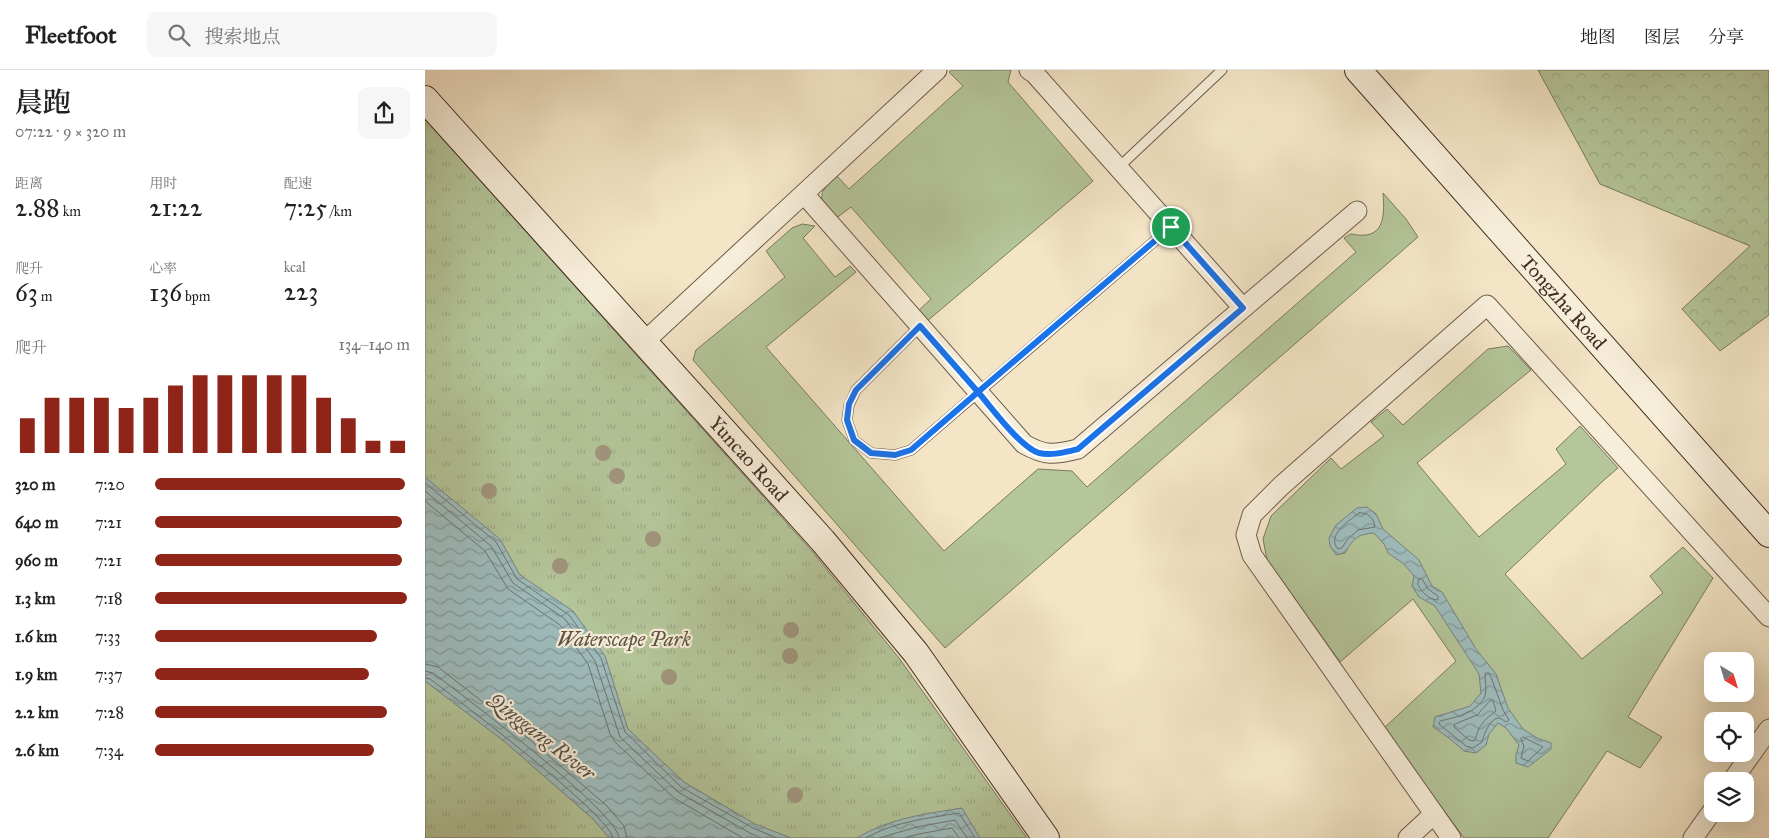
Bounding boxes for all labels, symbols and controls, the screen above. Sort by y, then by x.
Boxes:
search box [147,12,497,57]
text: Fleetfoot [25,20,117,50]
icon: search [165,21,193,49]
text: 搜索地点 [205,25,281,48]
text: 地图 [1580,26,1616,48]
text: 图层 [1644,26,1680,48]
text: 分享 [1708,26,1744,48]
text: 晨跑 [15,85,71,120]
button: share [358,87,410,139]
text: 07:22 · 9 × 320 m [15,122,126,141]
text: 距离 [15,175,43,192]
text: 用时 [149,175,177,192]
text: 配速 [284,175,312,192]
text: 2.88 [15,192,60,223]
text: 21:22 [149,192,202,223]
text: 7:25 [284,192,327,223]
text: km [60,203,81,220]
text: /km [327,203,352,220]
pin [1150,206,1192,248]
icon: arrive [1157,213,1185,241]
street label: Tongzha Road [1515,250,1612,354]
text: kcal [284,259,306,276]
text: 爬升 [15,260,43,277]
text: 心率 [149,260,177,277]
text: 223 [284,276,318,307]
text: 63 [15,277,38,308]
text: 136 [149,277,182,308]
text: m [38,288,53,305]
text: bpm [182,288,211,305]
text: 134–140 m [339,335,410,354]
text: 爬升 [15,338,47,357]
street label: Yuncao Road [704,411,794,506]
text: 320 m [15,475,56,494]
text: 7:20 [95,475,125,494]
text: 640 m [15,513,58,532]
text: 7:21 [95,513,122,532]
text: 960 m [15,551,58,570]
text: 7:21 [95,551,122,570]
text: 1.3 km [15,589,55,608]
text: 7:18 [95,589,122,608]
text: 1.6 km [15,627,57,646]
text: 7:33 [95,627,120,646]
park label: Waterscape Park [557,627,691,652]
north arrow [1704,652,1754,702]
map controls [1704,652,1754,822]
text: 1.9 km [15,665,58,684]
text: 7:37 [95,665,123,684]
water label: Qinggang River [482,686,602,787]
text: 2.2 km [15,703,59,722]
text: 7:28 [95,703,124,722]
button: locate [1704,712,1754,762]
text: 2.6 km [15,741,59,760]
text: 7:34 [95,741,123,760]
button: layers [1704,772,1754,822]

